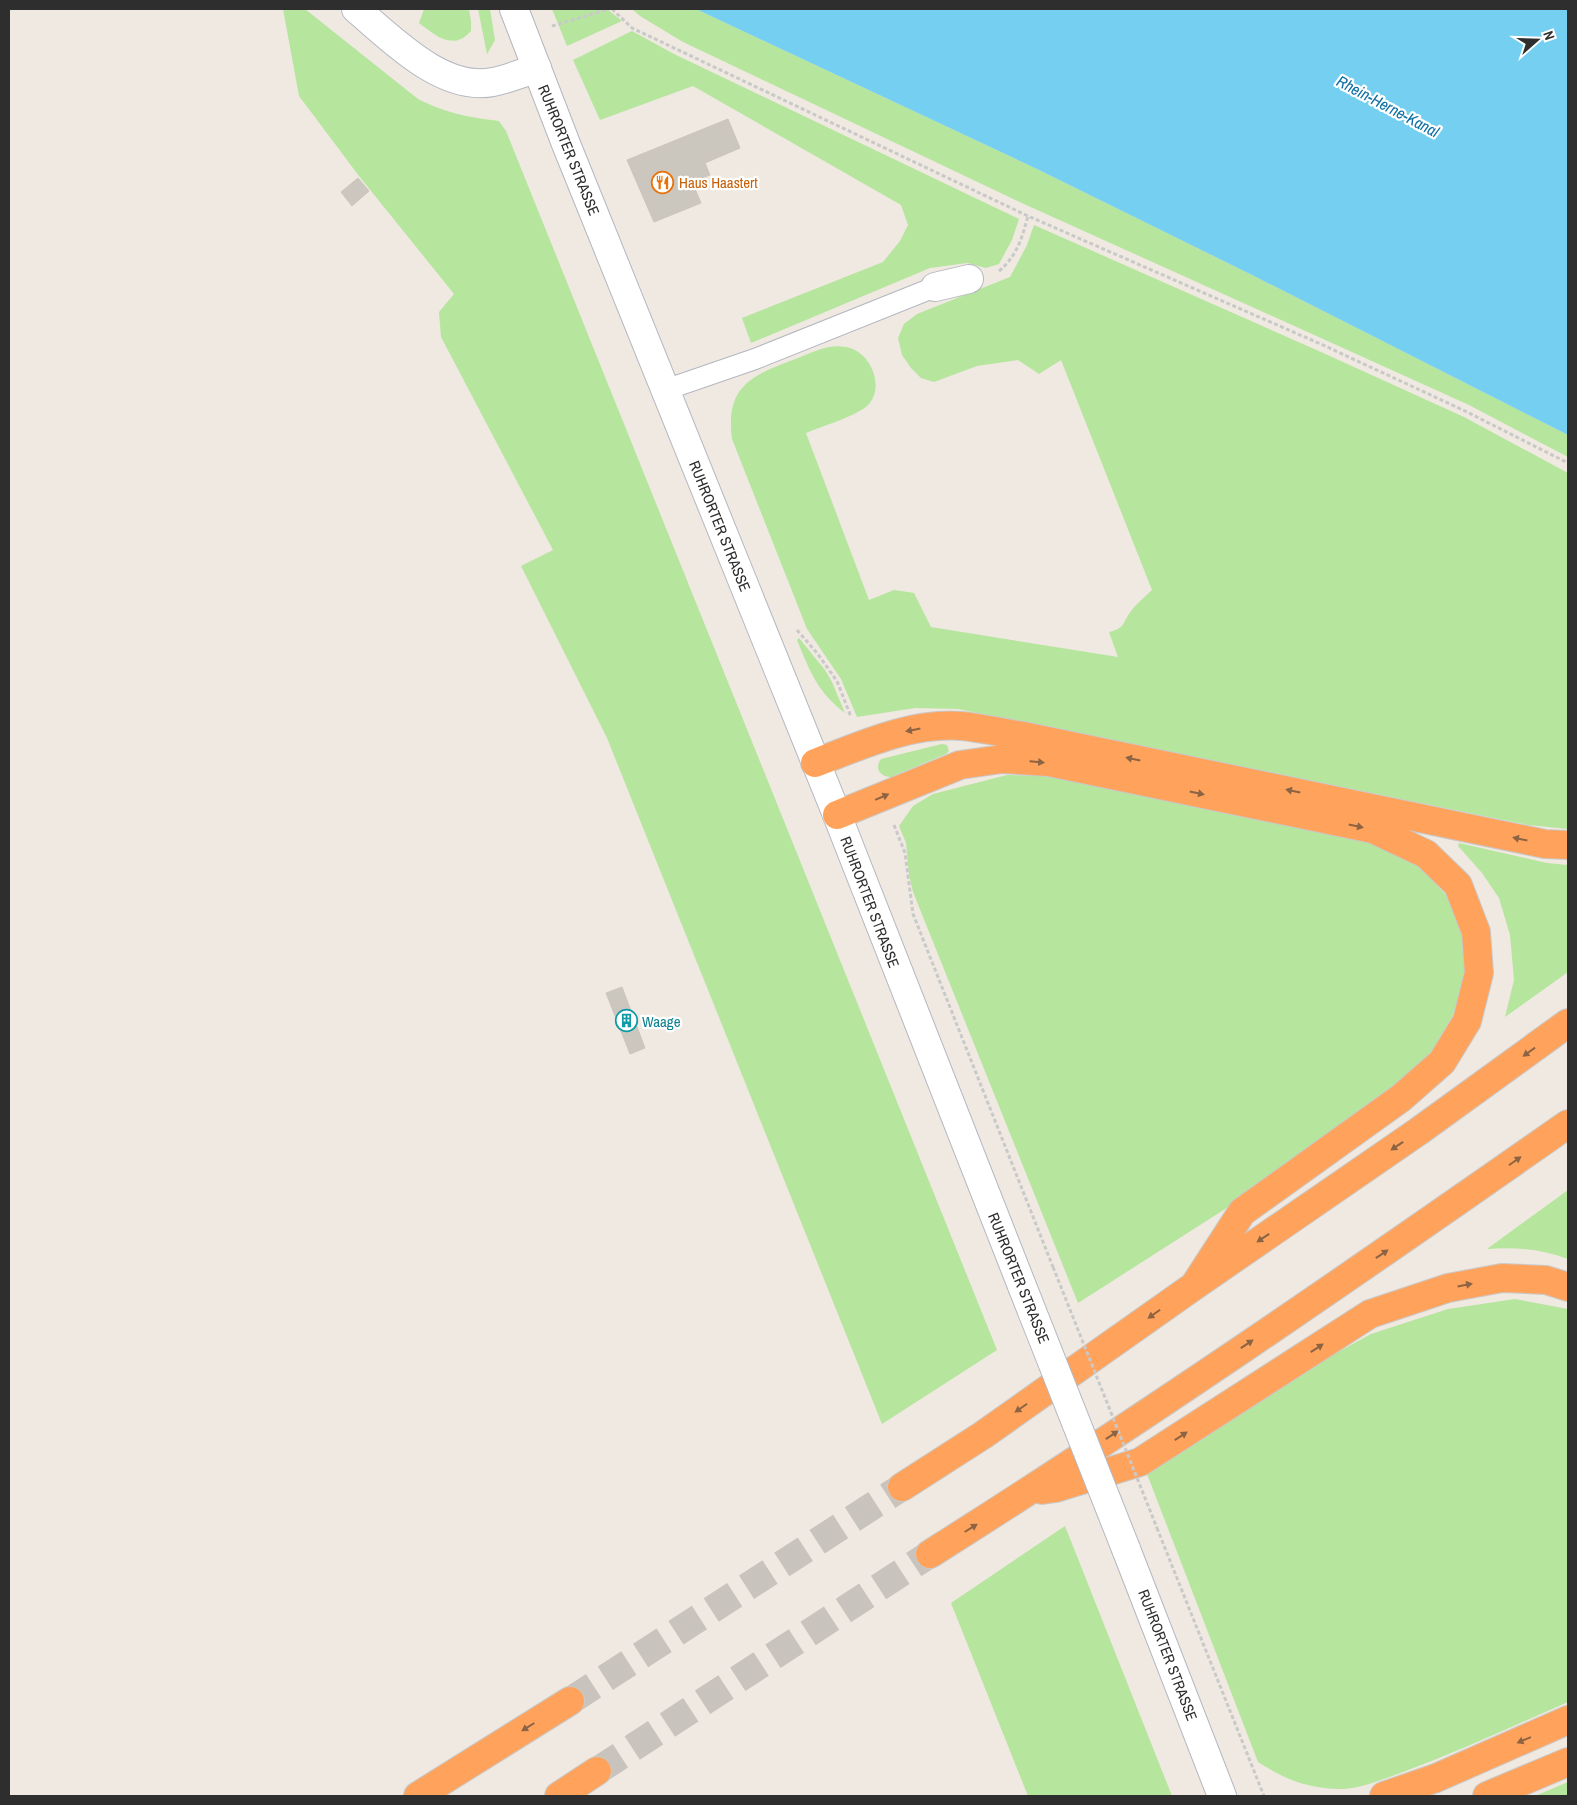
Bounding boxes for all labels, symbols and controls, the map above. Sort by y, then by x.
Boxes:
north arrow [1512,15,1562,65]
text: N [1539,29,1559,43]
water label: Rhein-Herne-Kanal [1333,70,1444,143]
street label: RUHRORTER STRASSE [533,82,605,218]
restaurant icon: Haus Haastert [651,170,675,194]
place label: Haus Haastert [679,172,758,193]
street label: RUHRORTER STRASSE [684,458,756,594]
one-way arrow [906,726,921,734]
one-way arrow [1125,754,1141,762]
one-way arrow [1030,758,1046,766]
one-way arrow [1285,787,1300,795]
one-way arrow [1189,789,1204,797]
one-way arrow [875,793,890,801]
one-way arrow [1348,822,1363,830]
street label: RUHRORTER STRASSE [835,833,905,971]
one-way arrow [1513,835,1528,843]
building icon: Waage [614,1009,638,1033]
place label: Waage [642,1011,681,1032]
one-way arrow [1522,1047,1536,1057]
one-way arrow [1390,1141,1403,1151]
one-way arrow [1509,1156,1522,1166]
street label: RUHRORTER STRASSE [983,1210,1055,1346]
one-way arrow [1256,1233,1269,1243]
one-way arrow [1375,1249,1388,1258]
one-way arrow [1458,1280,1474,1288]
one-way arrow [1147,1309,1161,1319]
one-way arrow [1240,1339,1254,1349]
one-way arrow [1311,1343,1324,1352]
one-way arrow [1014,1403,1028,1413]
one-way arrow [1105,1430,1119,1440]
one-way arrow [1174,1431,1187,1440]
one-way arrow [965,1523,978,1533]
street label: RUHRORTER STRASSE [1133,1586,1203,1724]
one-way arrow [522,1722,535,1732]
one-way arrow [1516,1736,1531,1744]

